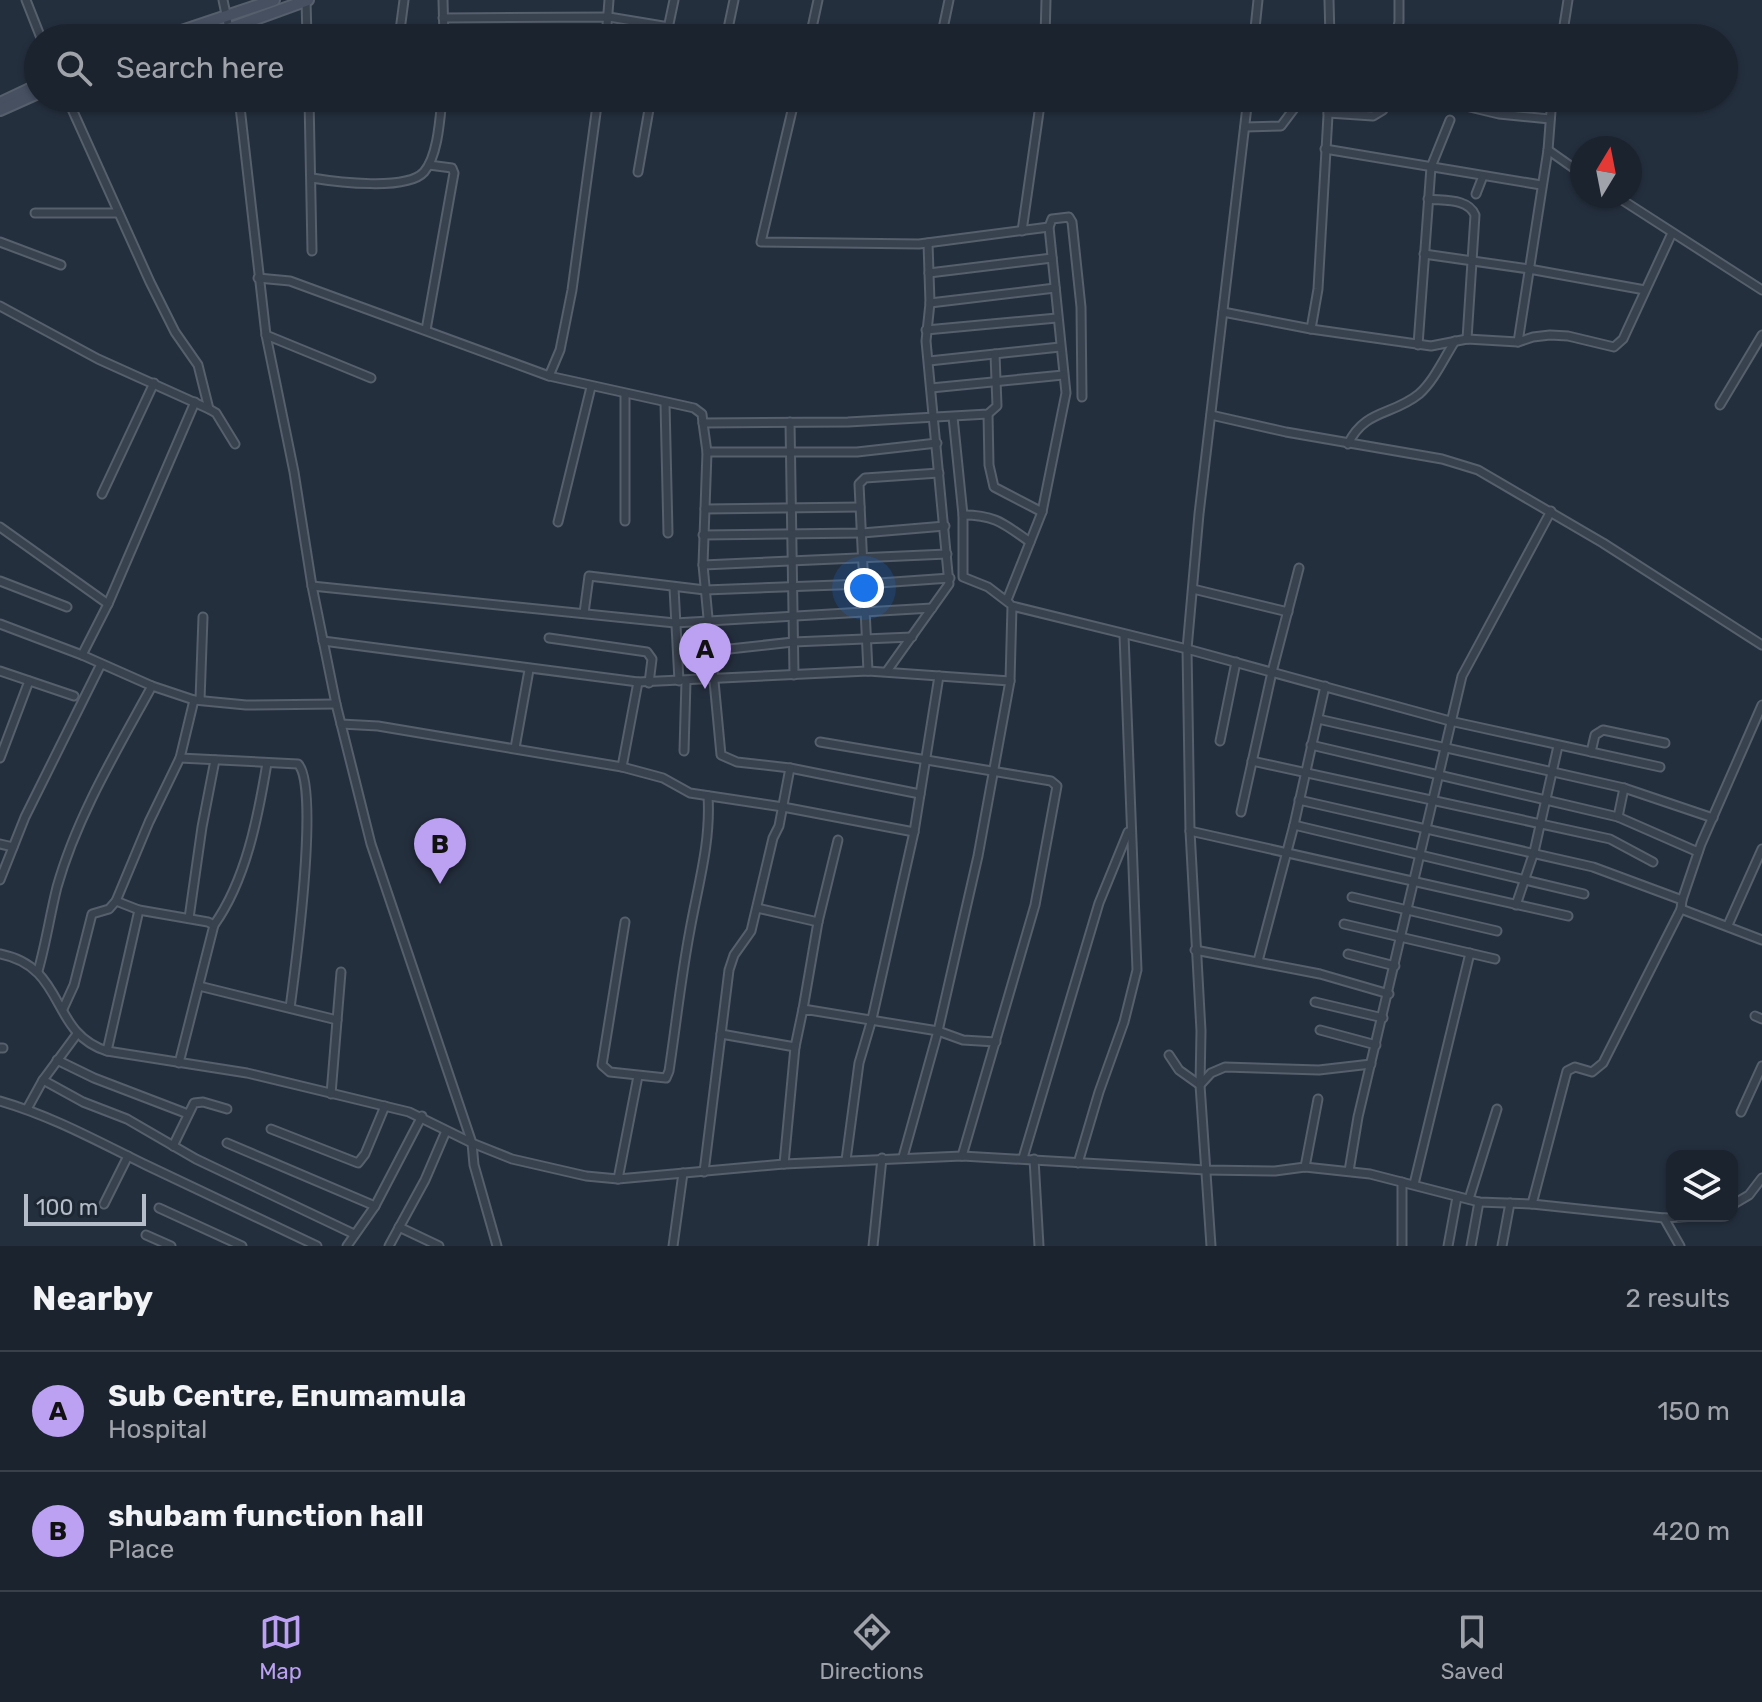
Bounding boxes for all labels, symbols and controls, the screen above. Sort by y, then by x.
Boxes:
search box [24,24,1738,112]
icon: search [52,46,96,90]
text: Search here [116,50,284,86]
north arrow [1570,136,1642,208]
your location [844,568,884,608]
pin: A [679,623,731,689]
pin: B [414,818,466,884]
map controls [1666,1150,1738,1222]
button: layers [1666,1150,1738,1222]
scale bar [24,1190,146,1226]
text: 100 m [36,1194,98,1221]
text: Nearby [32,1278,153,1319]
text: 2 results [1626,1283,1730,1314]
text: Sub Centre, Enumamula [108,1378,466,1414]
text: A [49,1396,67,1427]
text: 150 m [1657,1396,1730,1427]
text: Hospital [108,1414,207,1445]
text: shubam function hall [108,1498,424,1534]
text: B [49,1516,67,1547]
text: 420 m [1653,1516,1730,1547]
text: Place [108,1534,174,1565]
tab: Map [259,1610,303,1685]
tab: Directions [820,1610,924,1685]
tab: Saved [1441,1610,1504,1685]

